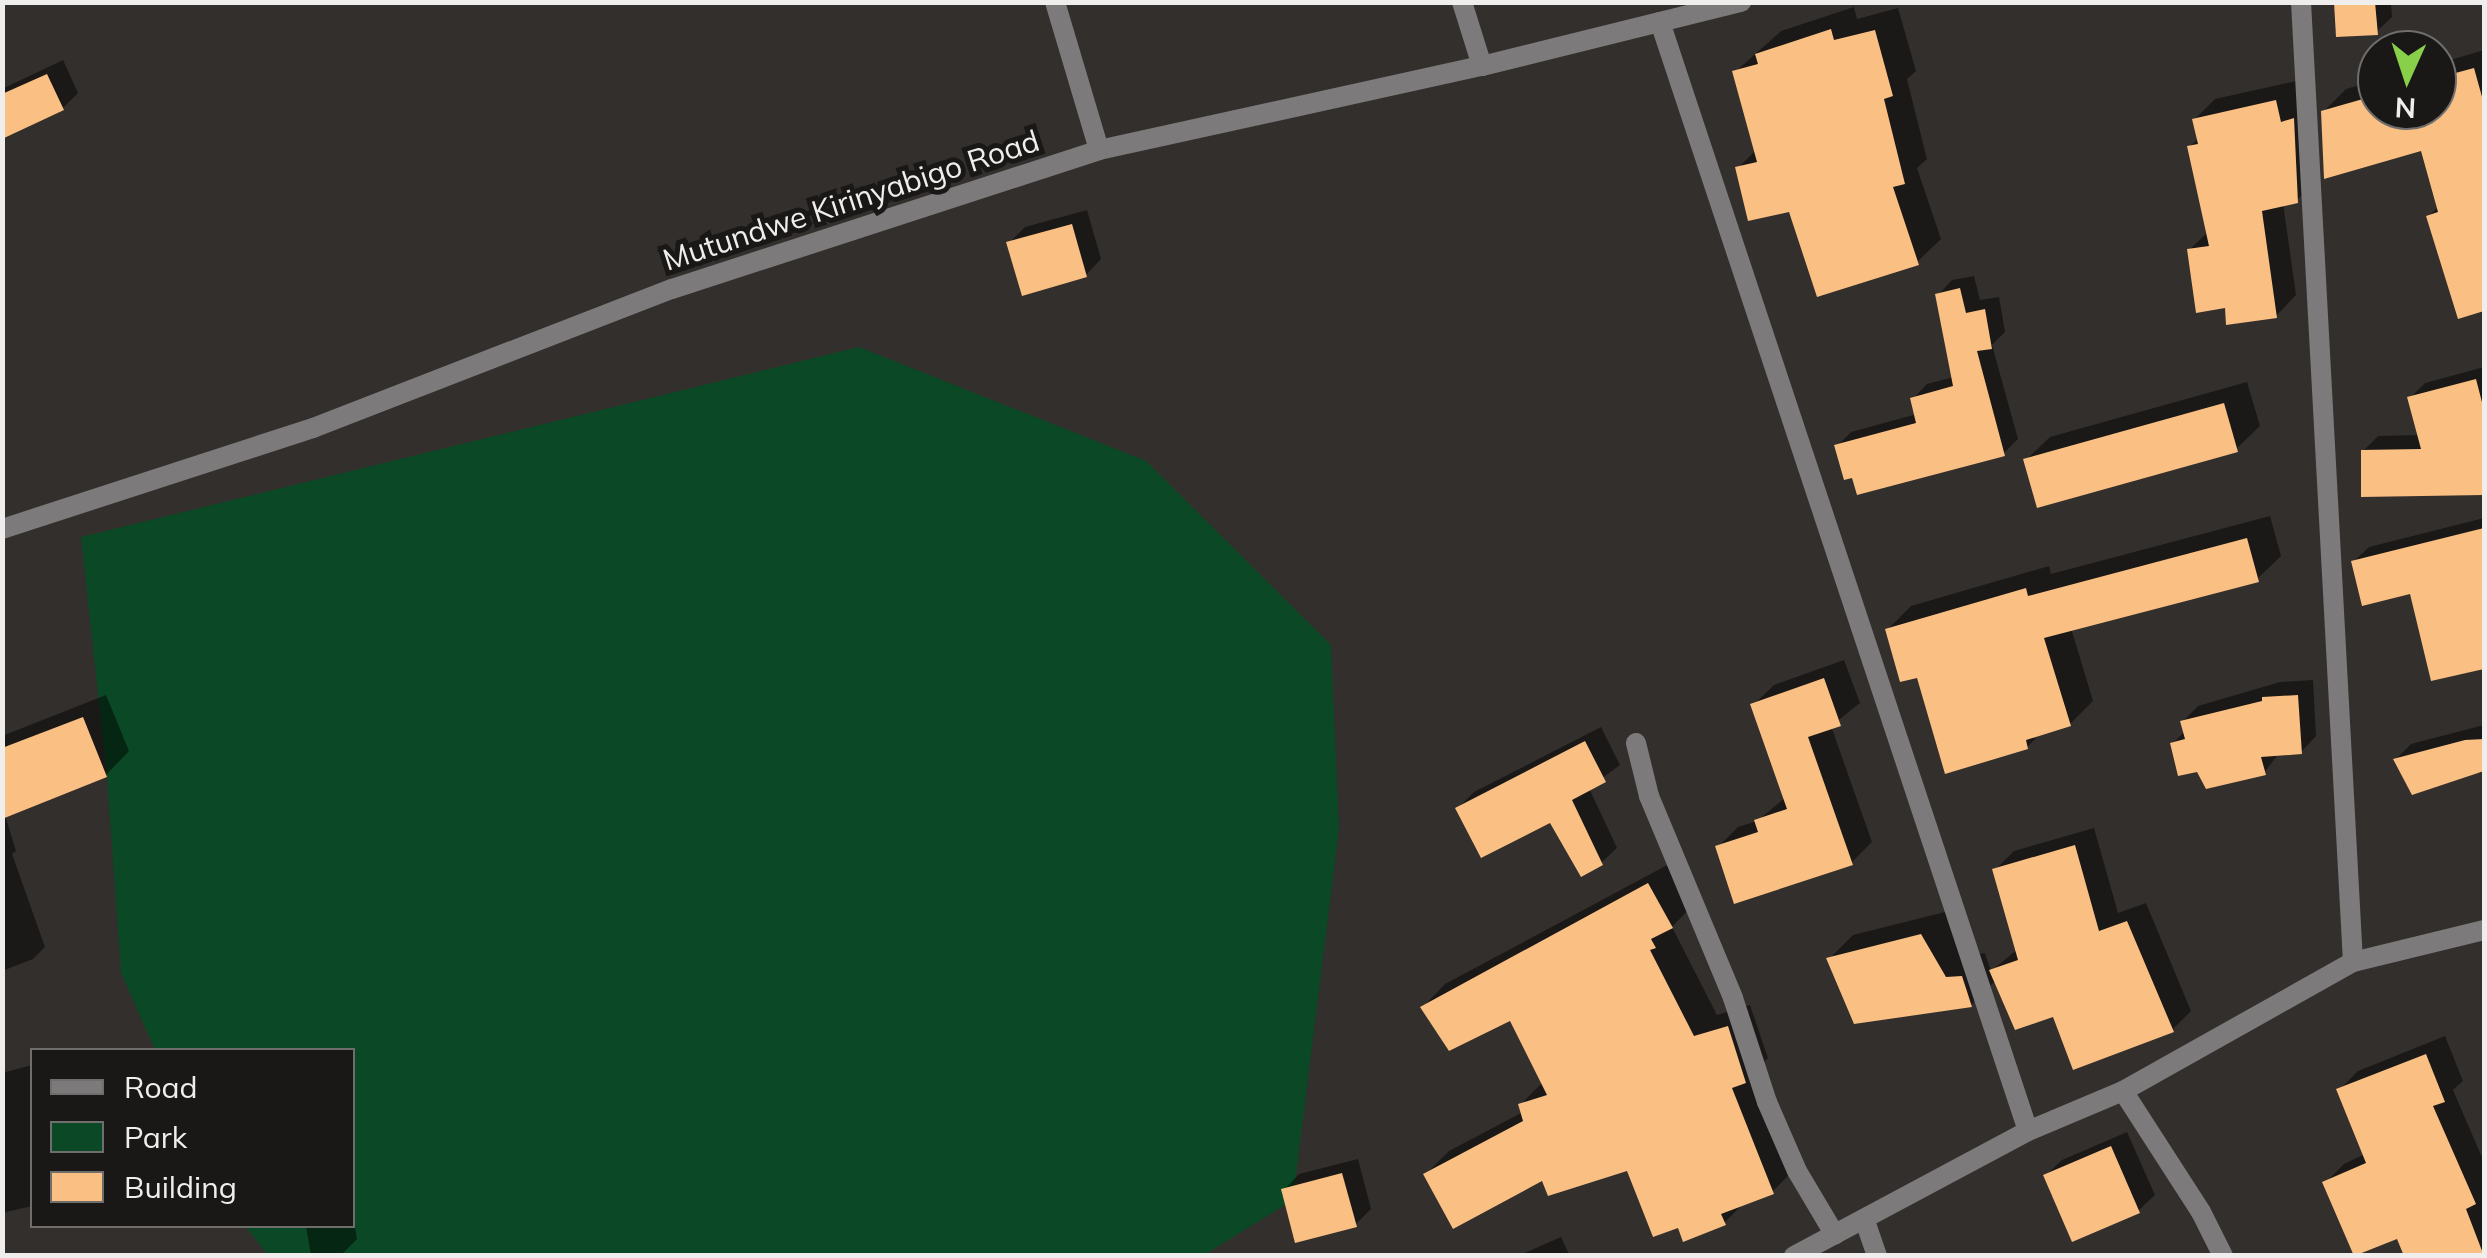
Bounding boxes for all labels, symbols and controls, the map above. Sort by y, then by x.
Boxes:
north arrow [2357,30,2457,130]
text: N [2394,90,2417,126]
street label: Mutundwe Kirinyabigo Road [658,122,1044,278]
legend [30,1048,355,1228]
text: Road [124,1068,198,1106]
text: Park [124,1118,187,1156]
text: Building [124,1168,237,1206]

